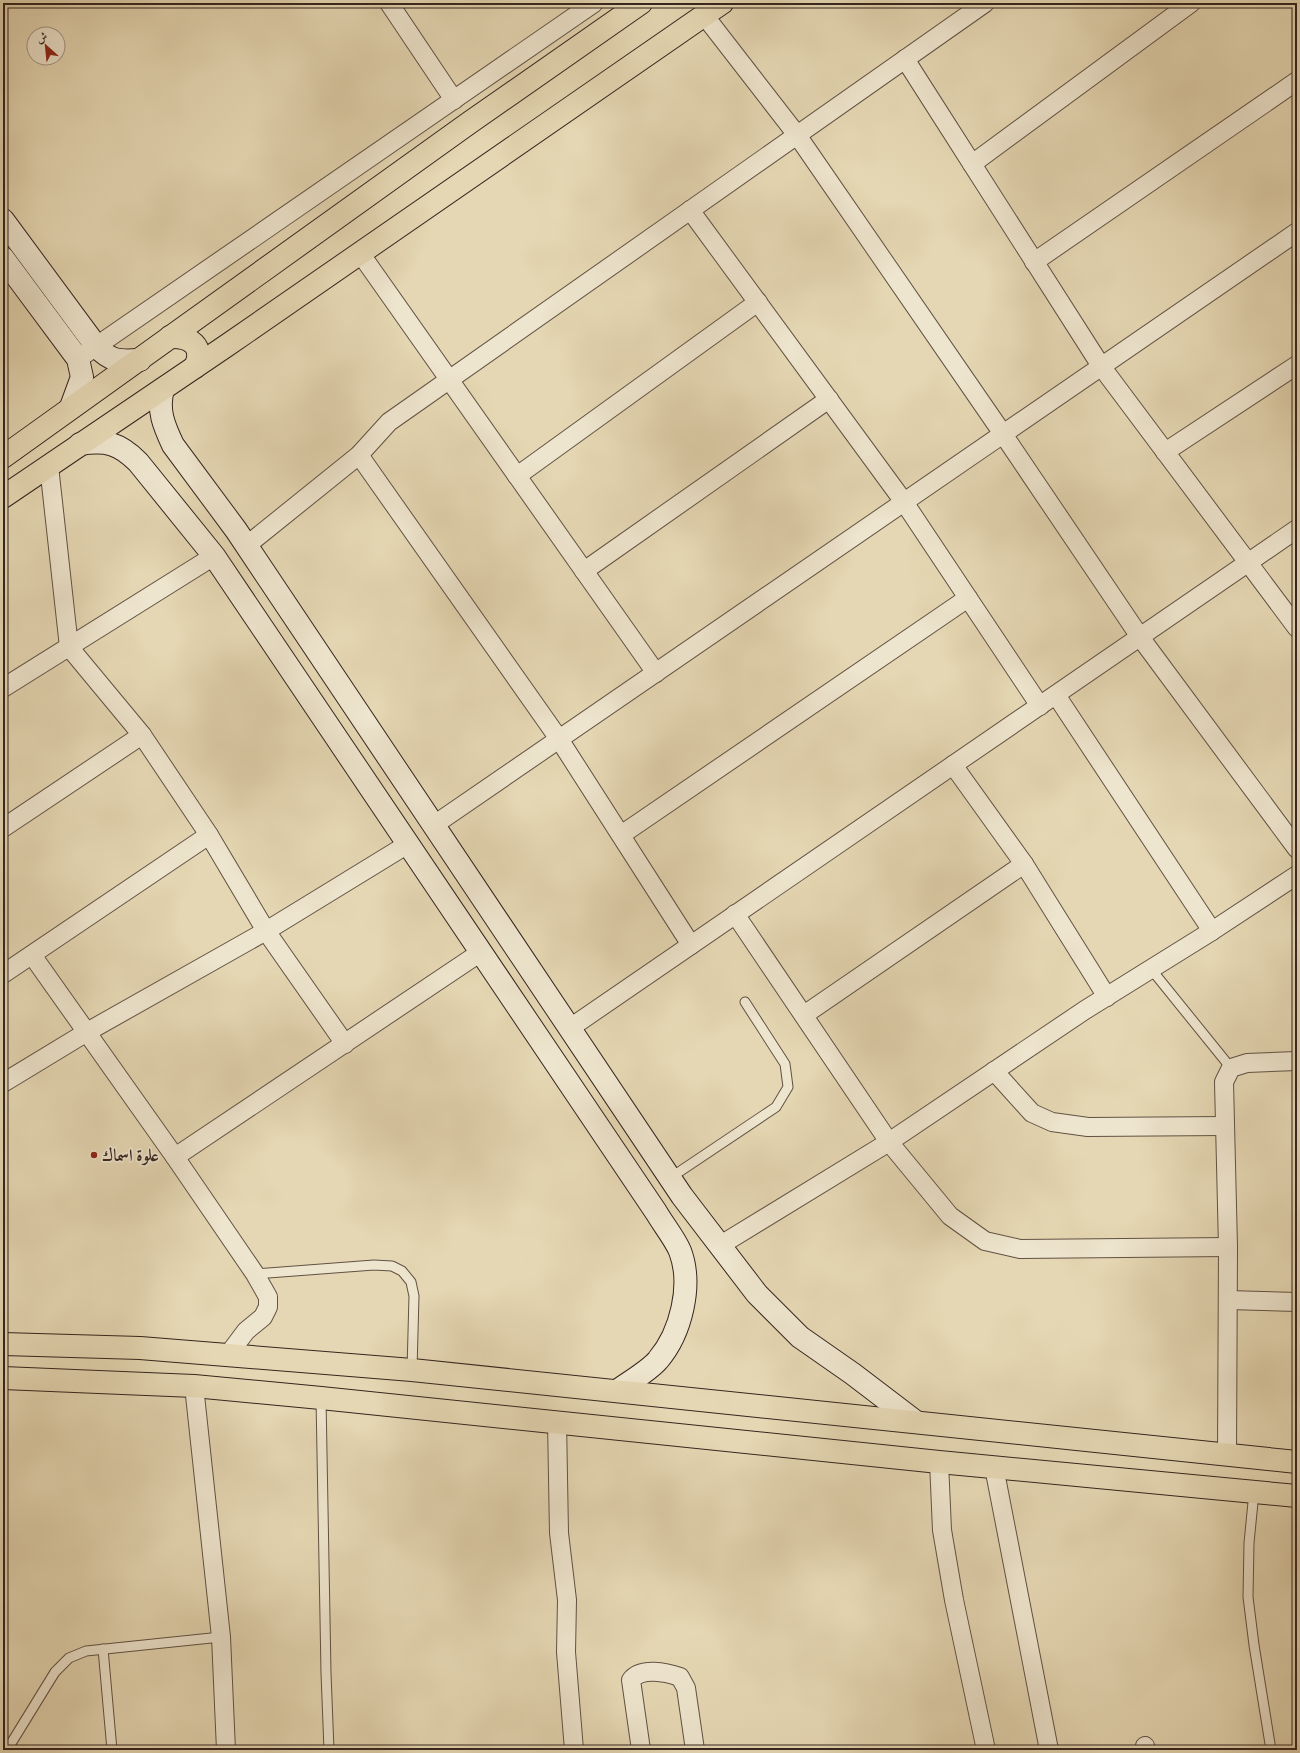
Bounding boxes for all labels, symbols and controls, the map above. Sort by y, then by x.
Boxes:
north arrow [26,26,66,66]
text: ش [34,29,50,46]
place label: علوة اسماك [102,1145,159,1166]
marker: علوة اسماك [89,1150,99,1160]

